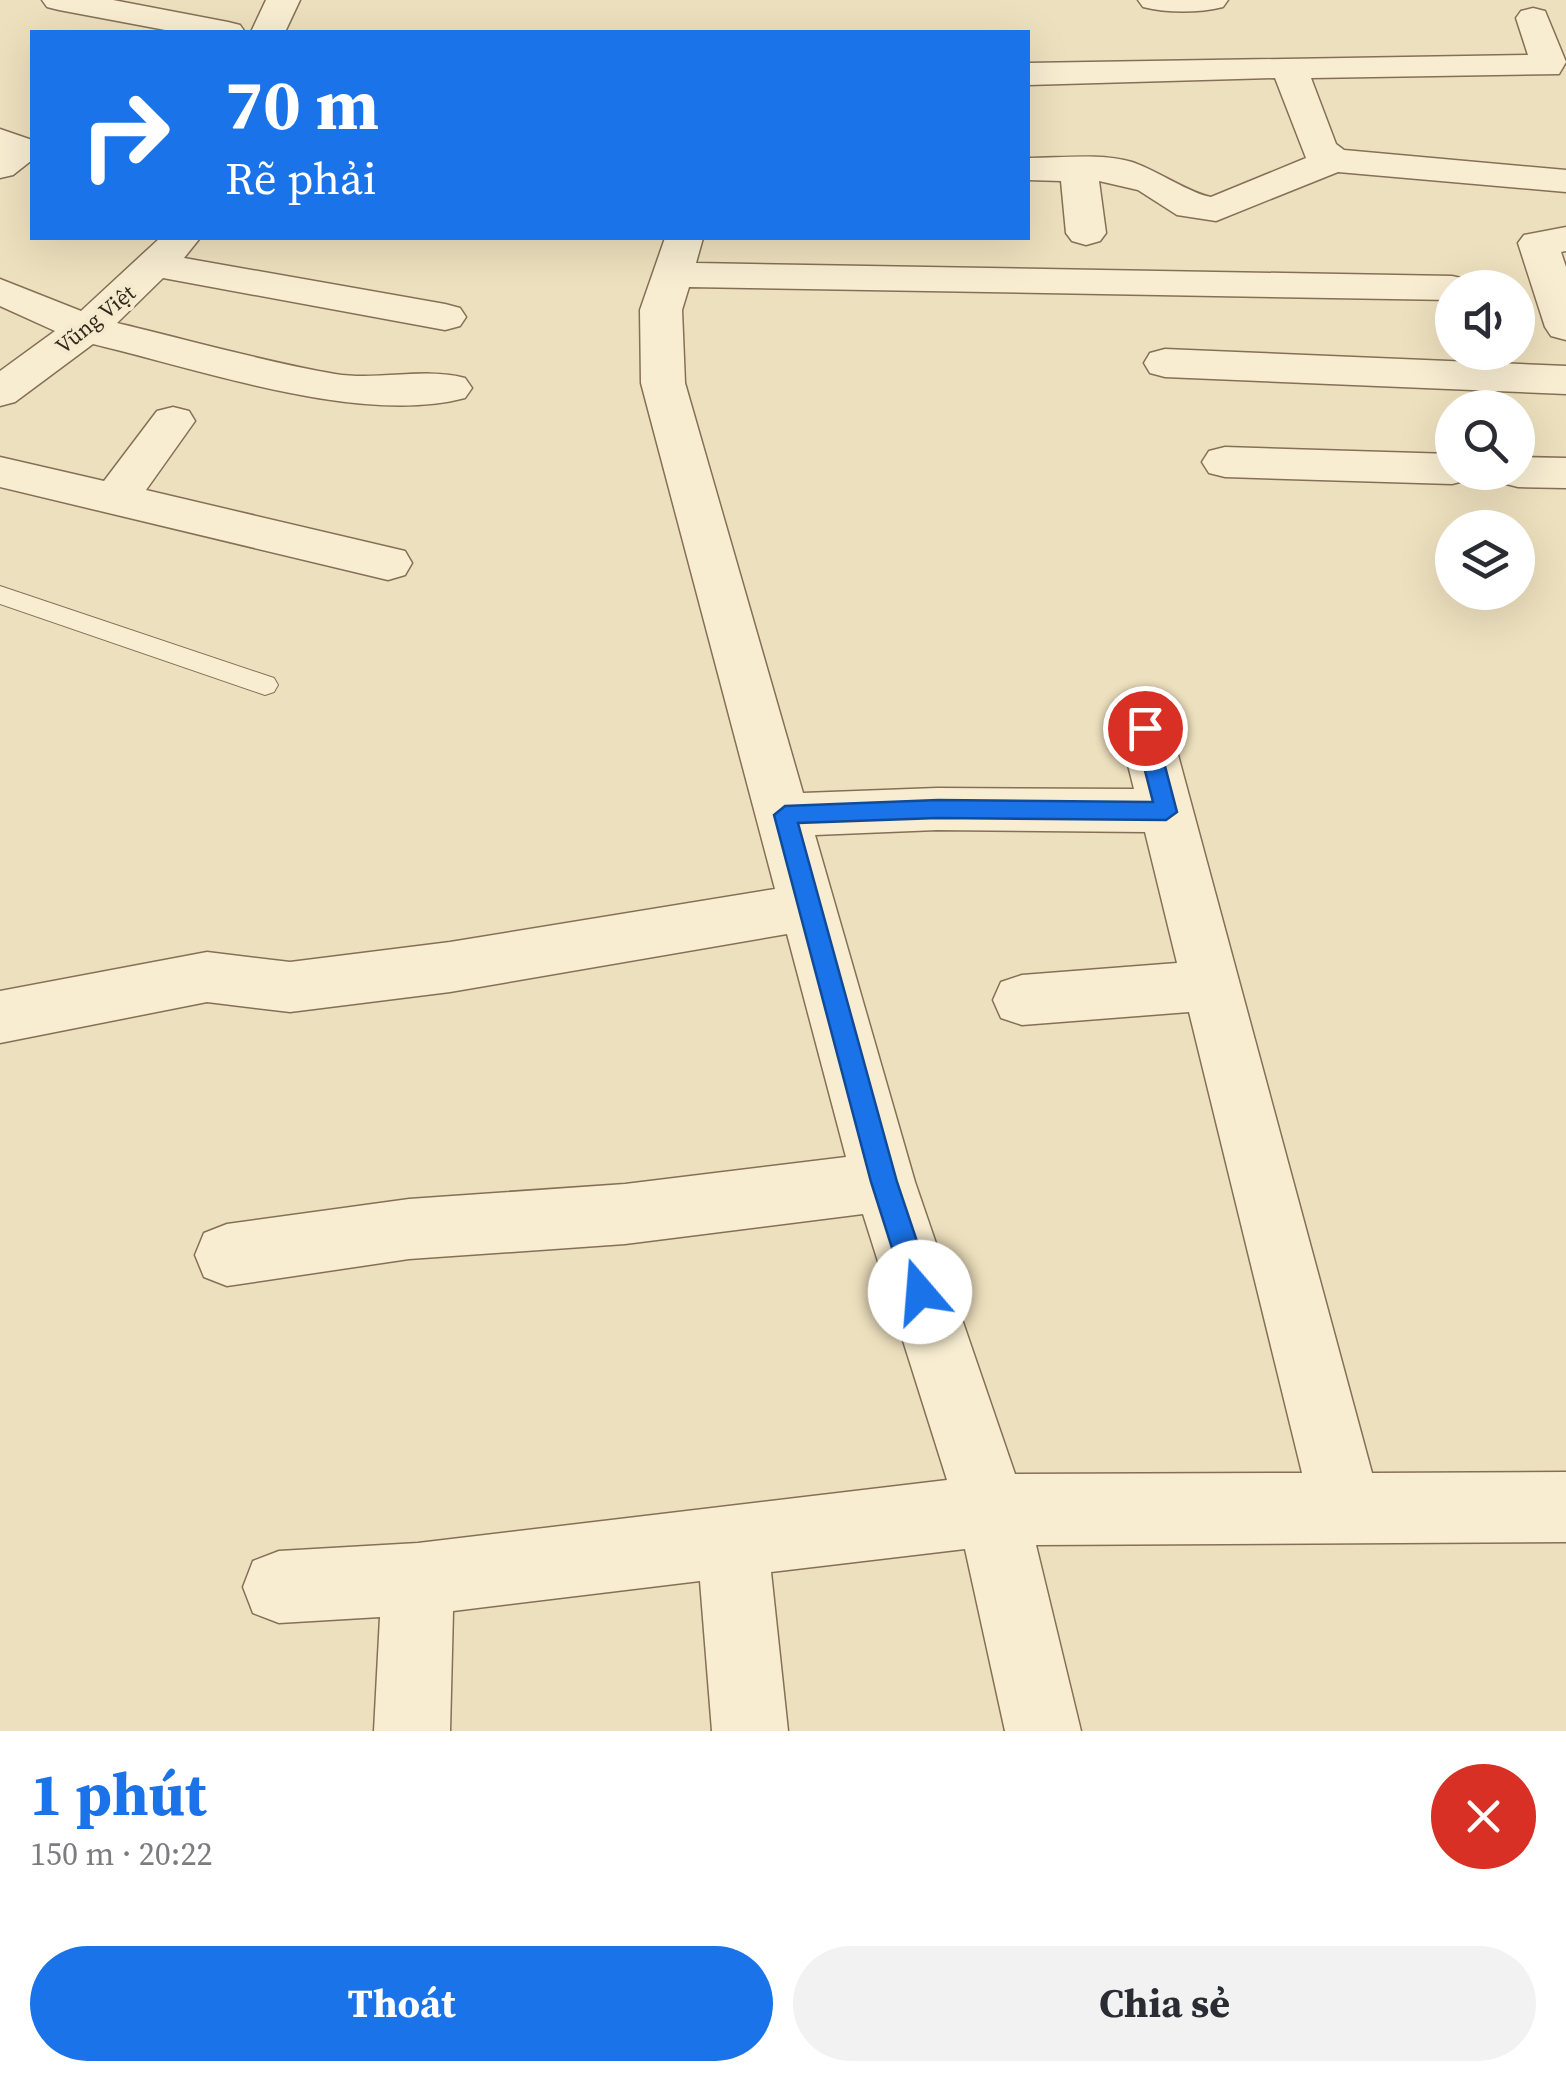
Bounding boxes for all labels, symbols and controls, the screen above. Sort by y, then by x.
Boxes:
text: 70 m [225,56,379,152]
icon: right [60,70,190,200]
text: Rẽ phải [225,147,376,209]
map controls [1435,270,1535,610]
button: sound [1435,270,1535,370]
street label: Vũng Việt [49,277,142,360]
button: search [1435,390,1535,490]
button: layers [1435,510,1535,610]
pin [1103,686,1188,771]
icon: arrive [1118,701,1173,756]
position arrow [868,1240,972,1344]
text: 1 phút [30,1753,206,1835]
button: close [1431,1764,1536,1869]
text: 150 m · 20:22 [30,1832,212,1876]
button: Thoát [30,1946,773,2061]
button: Chia sẻ [793,1946,1536,2061]

